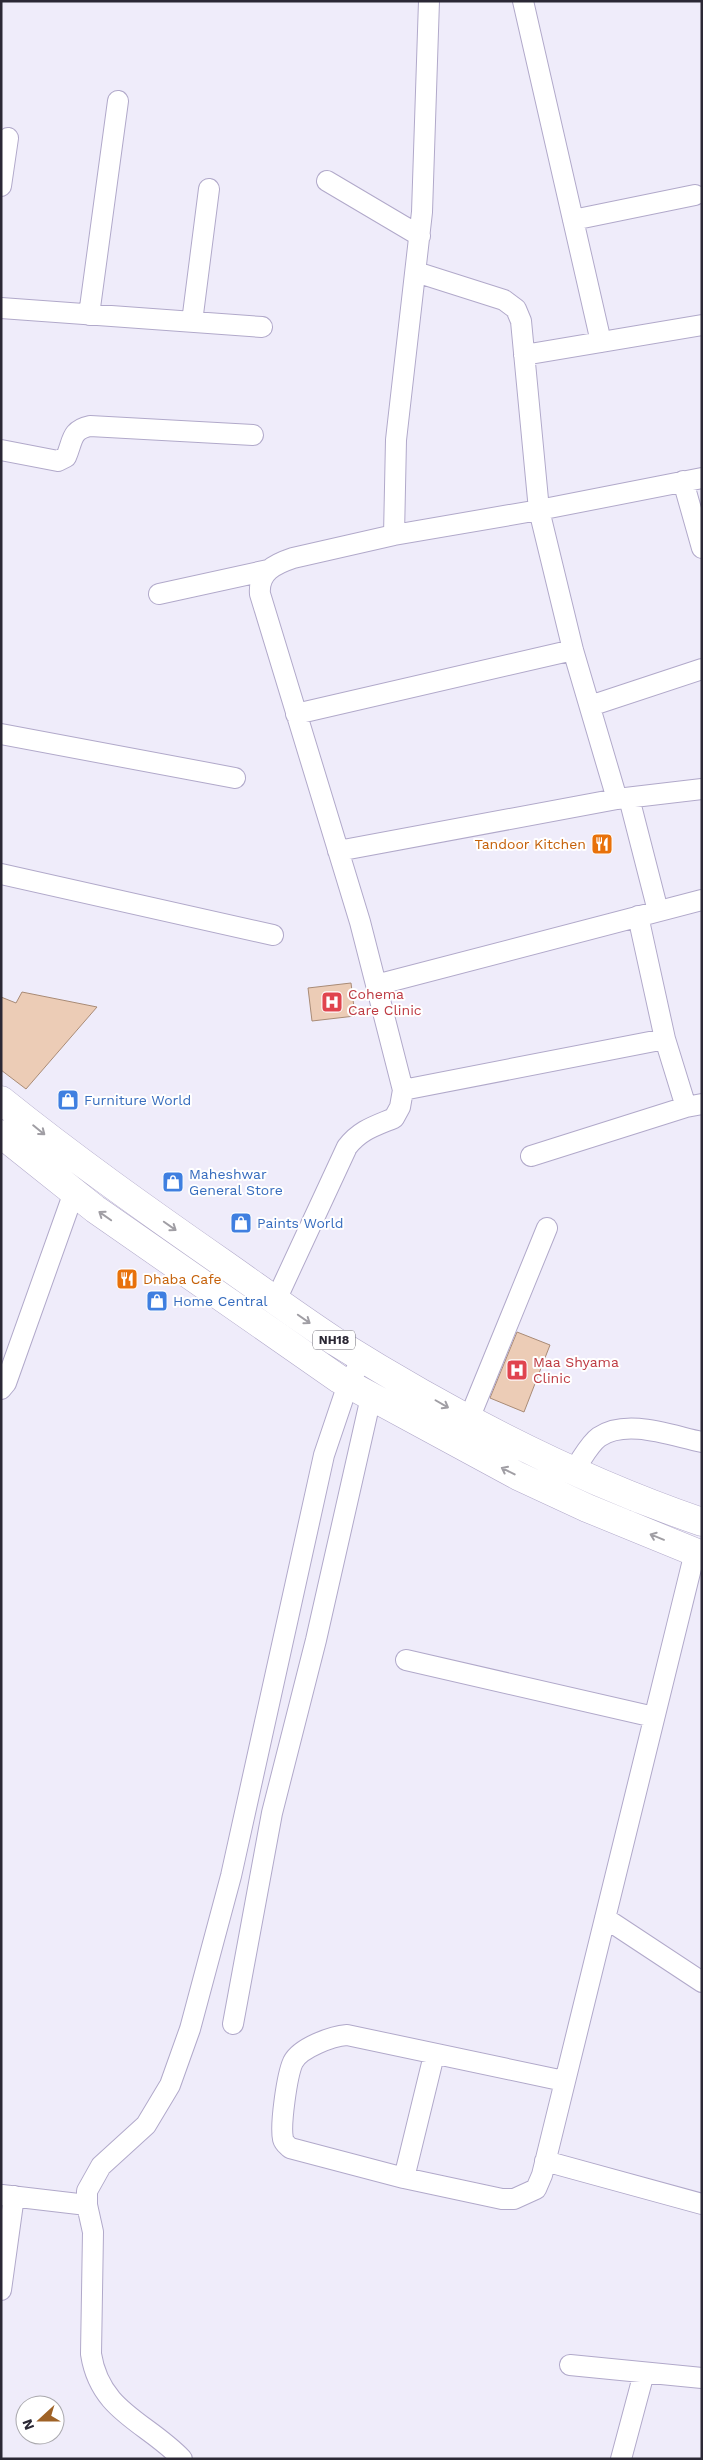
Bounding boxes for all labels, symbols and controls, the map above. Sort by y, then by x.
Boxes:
restaurant icon: Tandoor Kitchen [590,832,614,856]
place label: Tandoor Kitchen [475,836,586,852]
place label: Cohema Care Clinic [348,986,422,1018]
hospital icon: Cohema Care Clinic [320,990,344,1014]
shop icon: Furniture World [56,1088,80,1112]
place label: Furniture World [84,1092,191,1108]
one-way arrow [32,1125,45,1136]
place label: Maheshwar General Store [189,1166,283,1198]
shop icon: Maheshwar General Store [161,1170,185,1194]
one-way arrow [98,1211,112,1221]
shop icon: Paints World [229,1211,253,1235]
place label: Paints World [257,1215,344,1231]
one-way arrow [163,1221,177,1231]
restaurant icon: Dhaba Cafe [115,1267,139,1291]
place label: Dhaba Cafe [143,1271,222,1287]
shop icon: Home Central [145,1289,169,1313]
place label: Home Central [173,1293,268,1309]
one-way arrow [296,1314,310,1324]
road number: NH18 [313,1330,355,1350]
place label: Maa Shyama Clinic [533,1354,619,1386]
hospital icon: Maa Shyama Clinic [505,1358,529,1382]
one-way arrow [435,1399,450,1409]
one-way arrow [501,1466,516,1475]
one-way arrow [649,1531,664,1540]
north arrow [15,2395,65,2445]
text: N [19,2417,37,2432]

